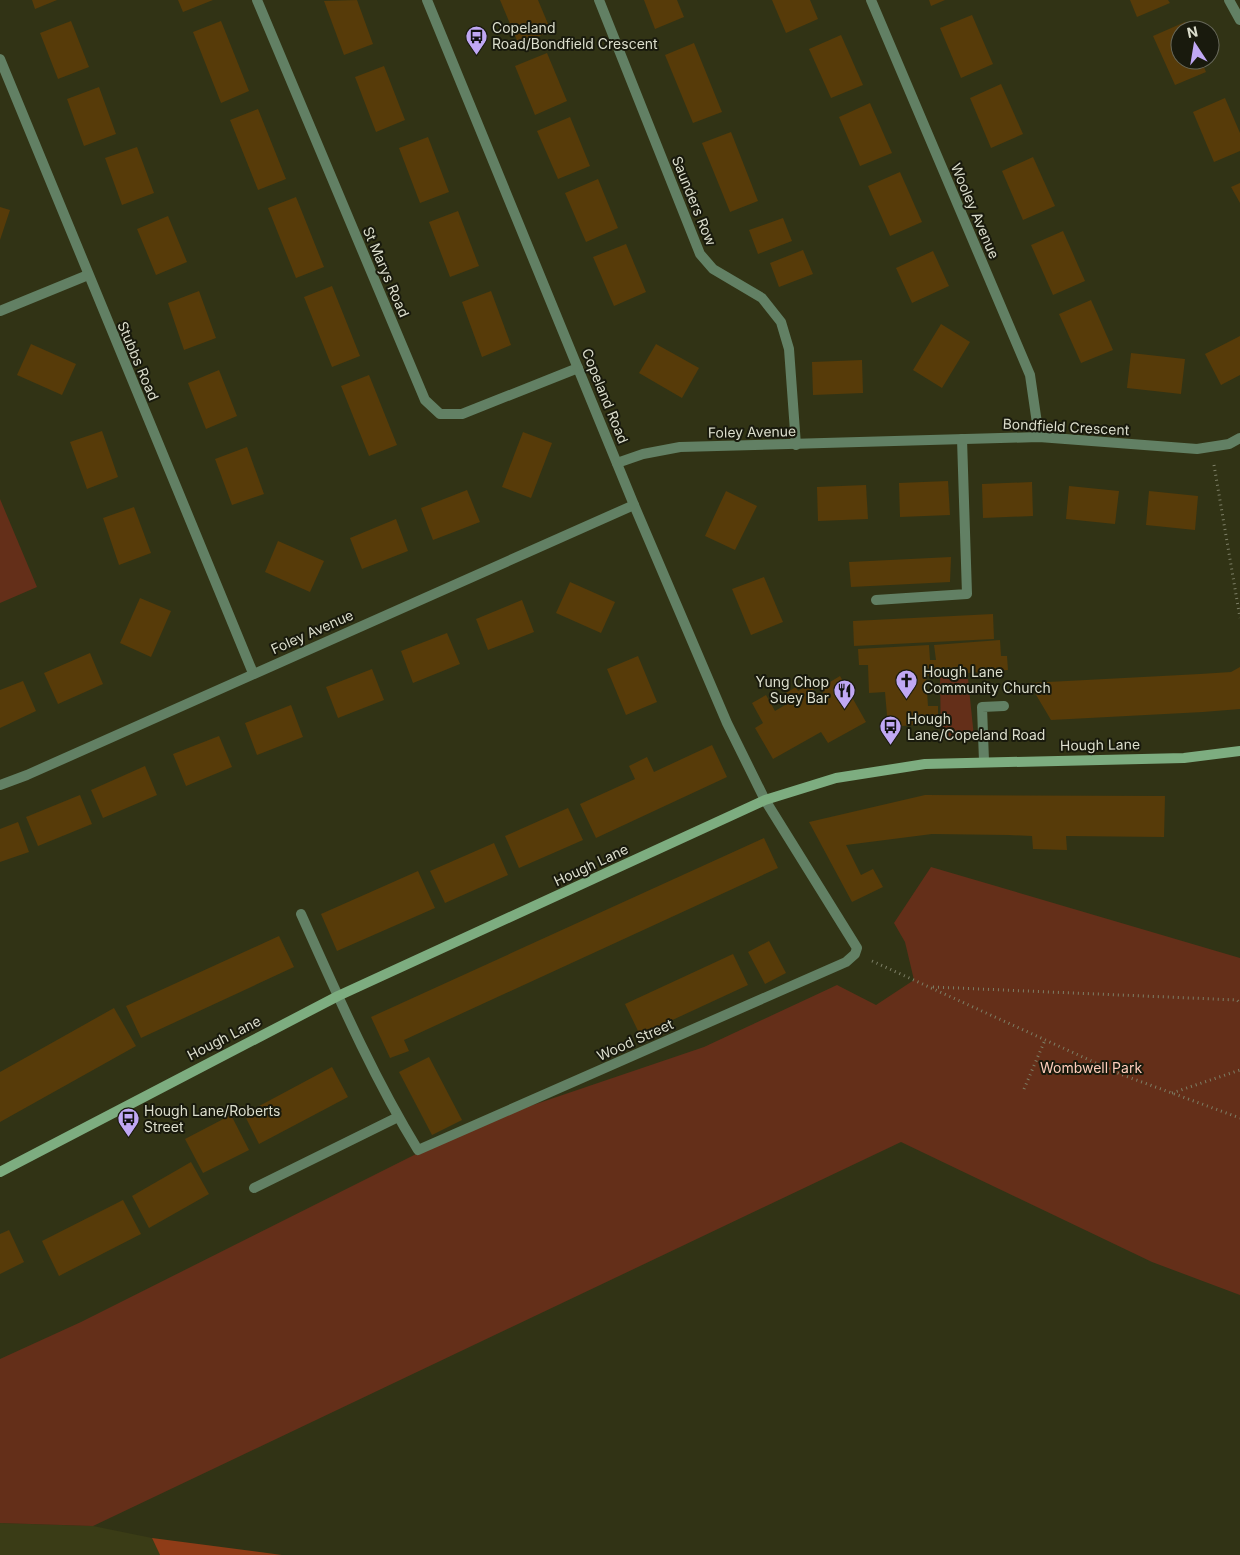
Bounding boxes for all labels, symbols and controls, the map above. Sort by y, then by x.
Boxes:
place label: Copeland Road/Bondfield Crescent [492,19,658,52]
north arrow [1170,20,1220,70]
text: N [1185,22,1199,41]
bus stop icon: Copeland Road/Bondfield Crescent [464,24,488,55]
street label: Saunders Row [669,154,720,248]
street label: Wooley Avenue [948,160,1003,261]
street label: St Marys Road [360,224,413,320]
street label: Stubbs Road [114,319,163,403]
street label: Copeland Road [579,346,632,446]
street label: Bondfield Crescent [1002,415,1130,438]
street label: Foley Avenue [708,422,796,441]
street label: Foley Avenue [268,606,356,657]
place label: Hough Lane Community Church [923,663,1051,696]
church icon: Hough Lane Community Church [895,668,919,699]
place label: Yung Chop Suey Bar [756,673,829,706]
restaurant icon: Yung Chop Suey Bar [833,678,857,709]
place label: Hough Lane/Copeland Road [907,710,1045,743]
bus stop icon: Hough Lane/Copeland Road [879,715,903,746]
street label: Hough Lane [1060,735,1140,754]
street label: Hough Lane [551,840,631,889]
street label: Hough Lane [184,1012,263,1063]
street label: Wood Street [594,1015,676,1064]
park label: Wombwell Park [1040,1059,1142,1076]
place label: Hough Lane/Roberts Street [144,1102,280,1135]
bus stop icon: Hough Lane/Roberts Street [116,1107,140,1138]

